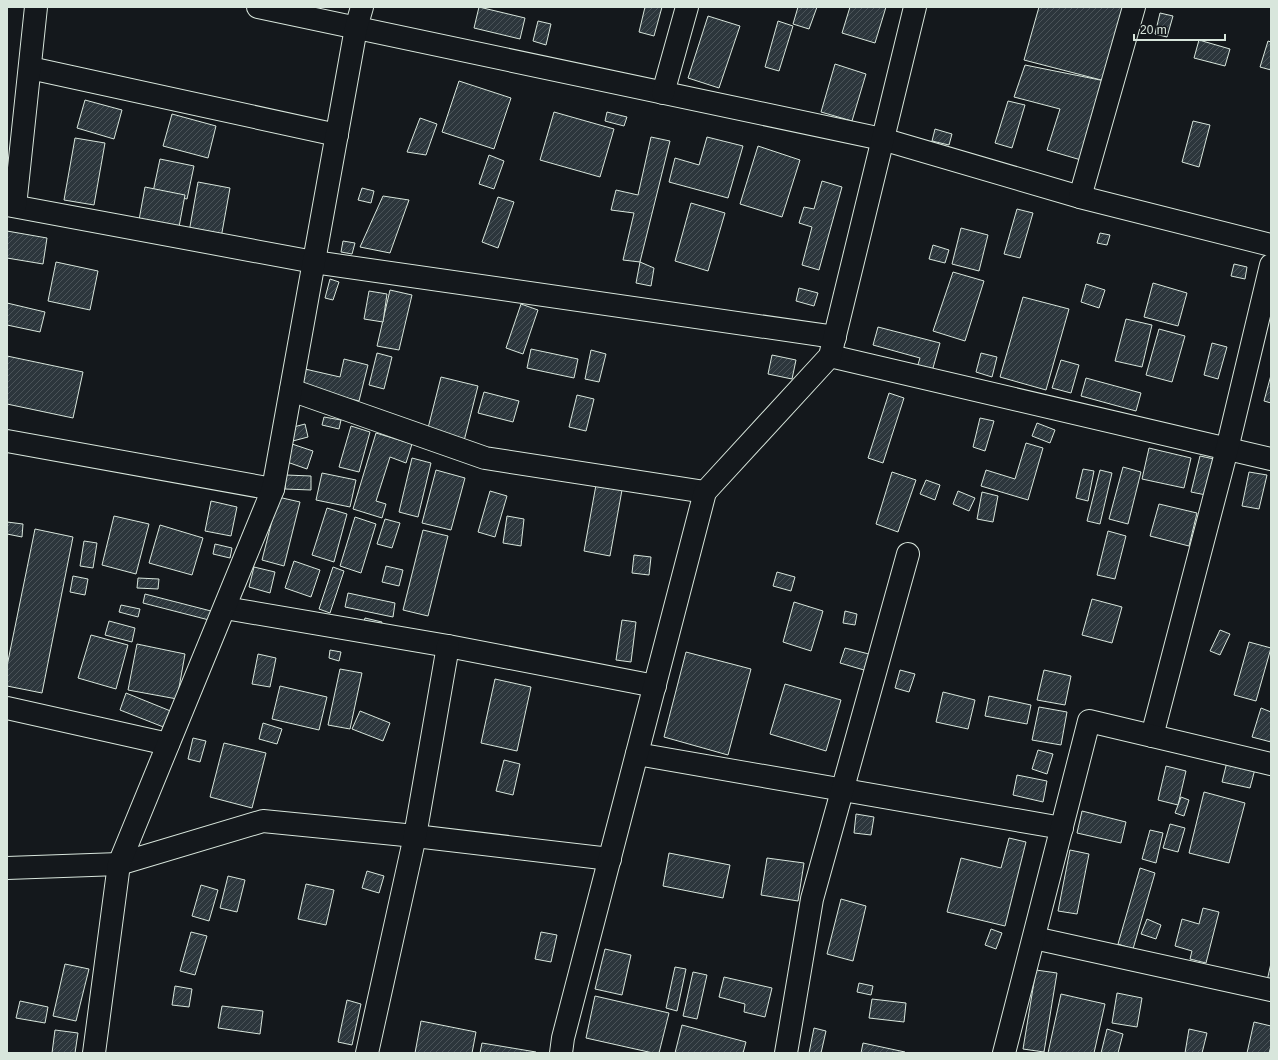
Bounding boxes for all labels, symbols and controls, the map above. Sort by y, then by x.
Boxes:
scale bar [1134,16,1225,42]
text: 20 m [1140,23,1167,37]

